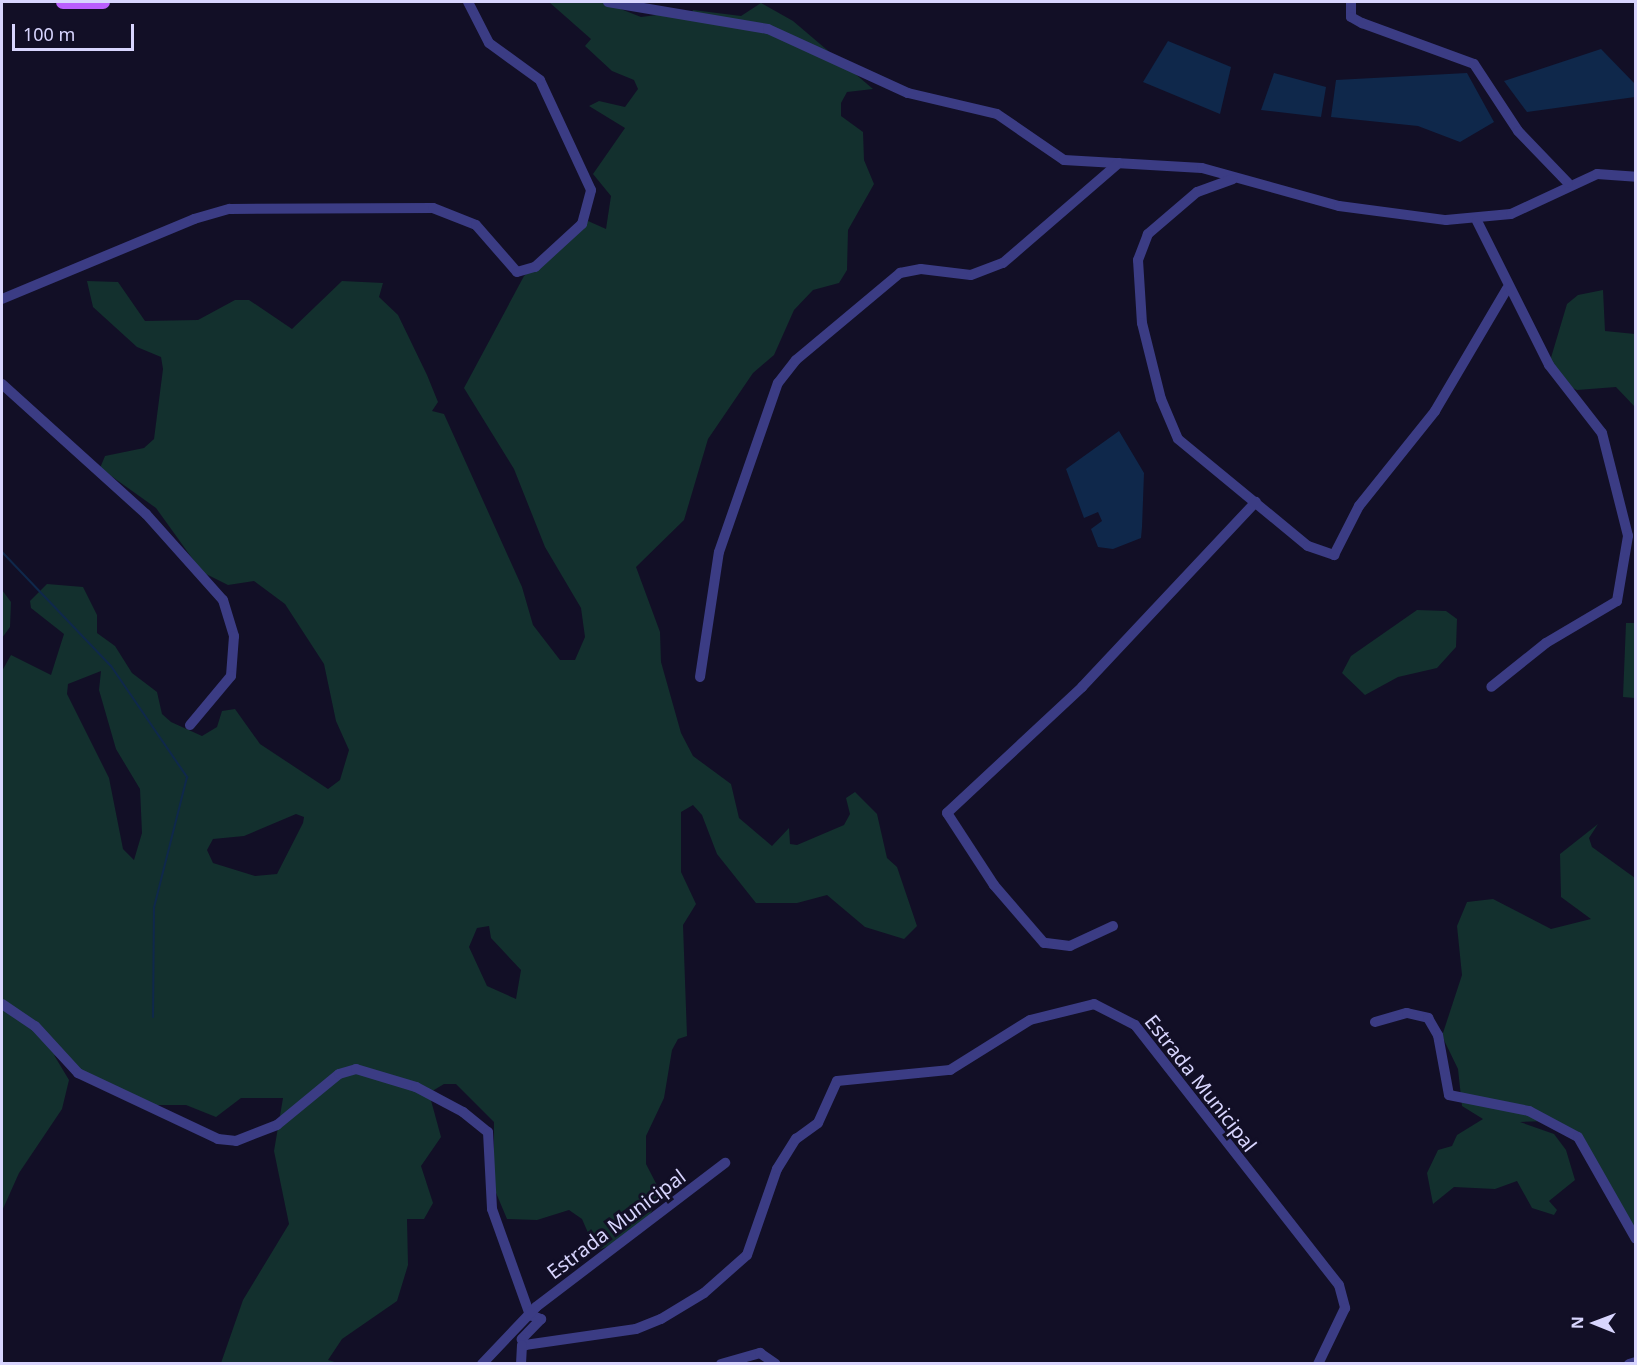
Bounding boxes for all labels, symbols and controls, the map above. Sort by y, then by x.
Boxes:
scale bar [15,12,136,50]
text: 100 m [23,22,75,46]
street label: Estrada Municipal [1140,1010,1262,1156]
street label: Estrada Municipal [542,1164,690,1284]
north arrow [1565,1293,1625,1353]
text: N [1566,1316,1588,1329]

